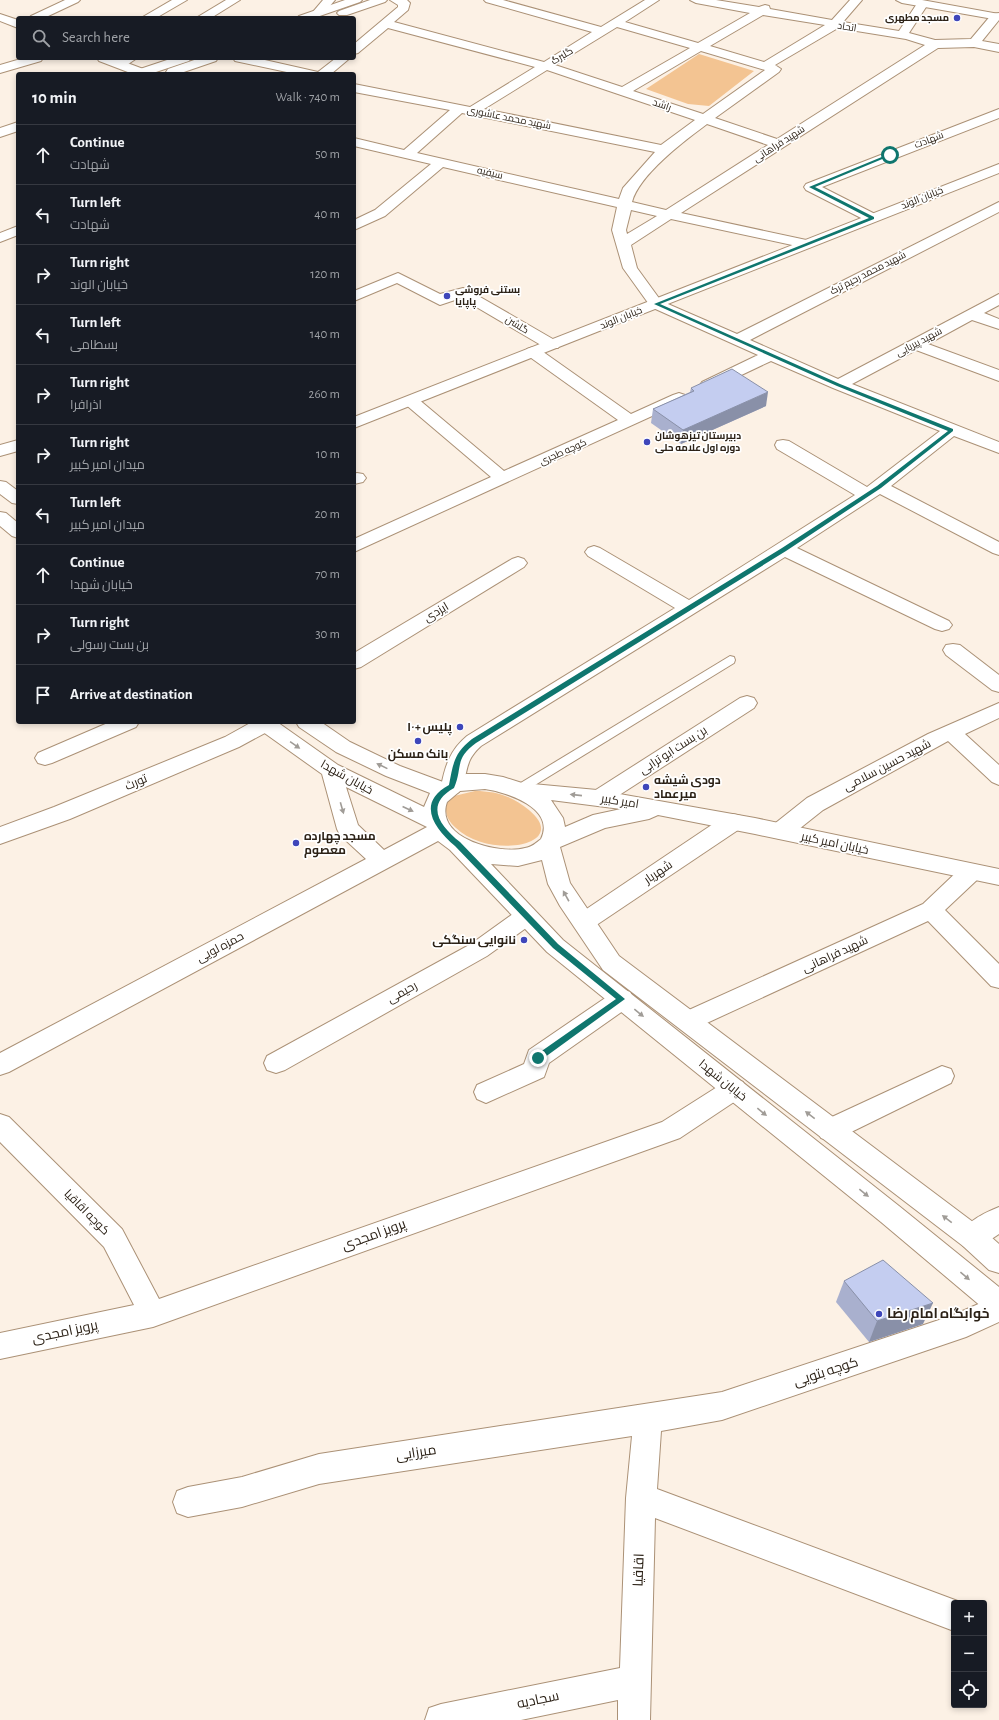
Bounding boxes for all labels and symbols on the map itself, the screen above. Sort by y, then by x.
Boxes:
place label: مسجد مطهری [885,13,949,24]
marker: مسجد مطهری [952,13,962,23]
street label: اتحاد [837,21,857,33]
street label: گلبرگ [549,46,575,66]
street label: راشد [651,97,673,113]
street label: شهید محمد عاشوری [466,105,552,132]
street label: شهید فراهانی [752,124,807,165]
street label: شهادت [913,130,945,151]
route start [881,146,899,164]
street label: سیفیه [476,165,504,181]
street label: خیابان الوند [899,185,945,212]
street label: شهید محمد رحیم ترک [828,250,909,298]
place label: بستنی فروشی پاپایا [455,285,520,309]
marker: بستنی فروشی پاپایا [442,291,452,301]
street label: خیابان الوند [598,305,644,332]
street label: گلشن [503,314,530,337]
street label: شهید پیریایی [894,326,944,359]
place label: دبیرستان تیزهوشان دوره اول علامه حلی [655,431,741,454]
street label: کوچه طجری [538,437,588,468]
marker: دبیرستان تیزهوشان دوره اول علامه حلی [642,437,652,447]
street label: ایزدی [422,600,451,625]
place label: پلیس +۱۰ [407,721,453,736]
marker: پلیس +۱۰ [455,722,465,732]
street label: بن بست ابو ترابی [637,724,710,777]
marker: بانک مسکن [413,736,423,746]
street label: شهید حسین سلامی [841,737,933,794]
one-way arrow [290,741,300,749]
place label: بانک مسکن [388,748,448,762]
street label: خیابان شهدا [318,758,375,797]
one-way arrow [377,763,388,769]
street label: تورث [123,772,150,793]
place label: دودی شیشه میرعماد [654,774,721,802]
marker: دودی شیشه میرعماد [641,782,651,792]
one-way arrow [570,792,582,799]
street label: امیر کبیر [599,792,640,811]
one-way arrow [339,802,345,814]
one-way arrow [402,806,413,812]
place label: مسجد چهارده معصوم [304,830,376,858]
street label: خیابان امیر کبیر [799,830,870,857]
marker: مسجد چهارده معصوم [291,838,301,848]
street label: شهریار [641,858,675,887]
one-way arrow [563,890,569,902]
street label: حمزه لویی [194,930,246,965]
place label: نانوایی سنگکی [432,934,516,948]
street label: شهید فراهانی [800,934,870,975]
marker: نانوایی سنگکی [519,935,529,945]
street label: رحیمی [385,979,419,1006]
one-way arrow [634,1009,645,1018]
route end [529,1049,547,1067]
street label: خیابان شهدا [696,1057,749,1104]
one-way arrow [757,1108,768,1116]
one-way arrow [805,1111,816,1119]
street label: کوچه اقاقیا [60,1187,112,1239]
one-way arrow [859,1189,870,1198]
one-way arrow [942,1215,953,1223]
street label: پرویز امجدی [340,1217,409,1255]
one-way arrow [959,1271,970,1280]
place label: خوابگاه امام رضا [887,1306,990,1323]
marker: خوابگاه امام رضا [874,1309,884,1319]
street label: پرویز امجدی [31,1318,100,1348]
street label: کوچه بتویی [792,1355,861,1391]
street label: میرزایی [395,1443,437,1463]
street label: اقاقیا [631,1553,647,1587]
street label: سجادیه [516,1689,560,1711]

